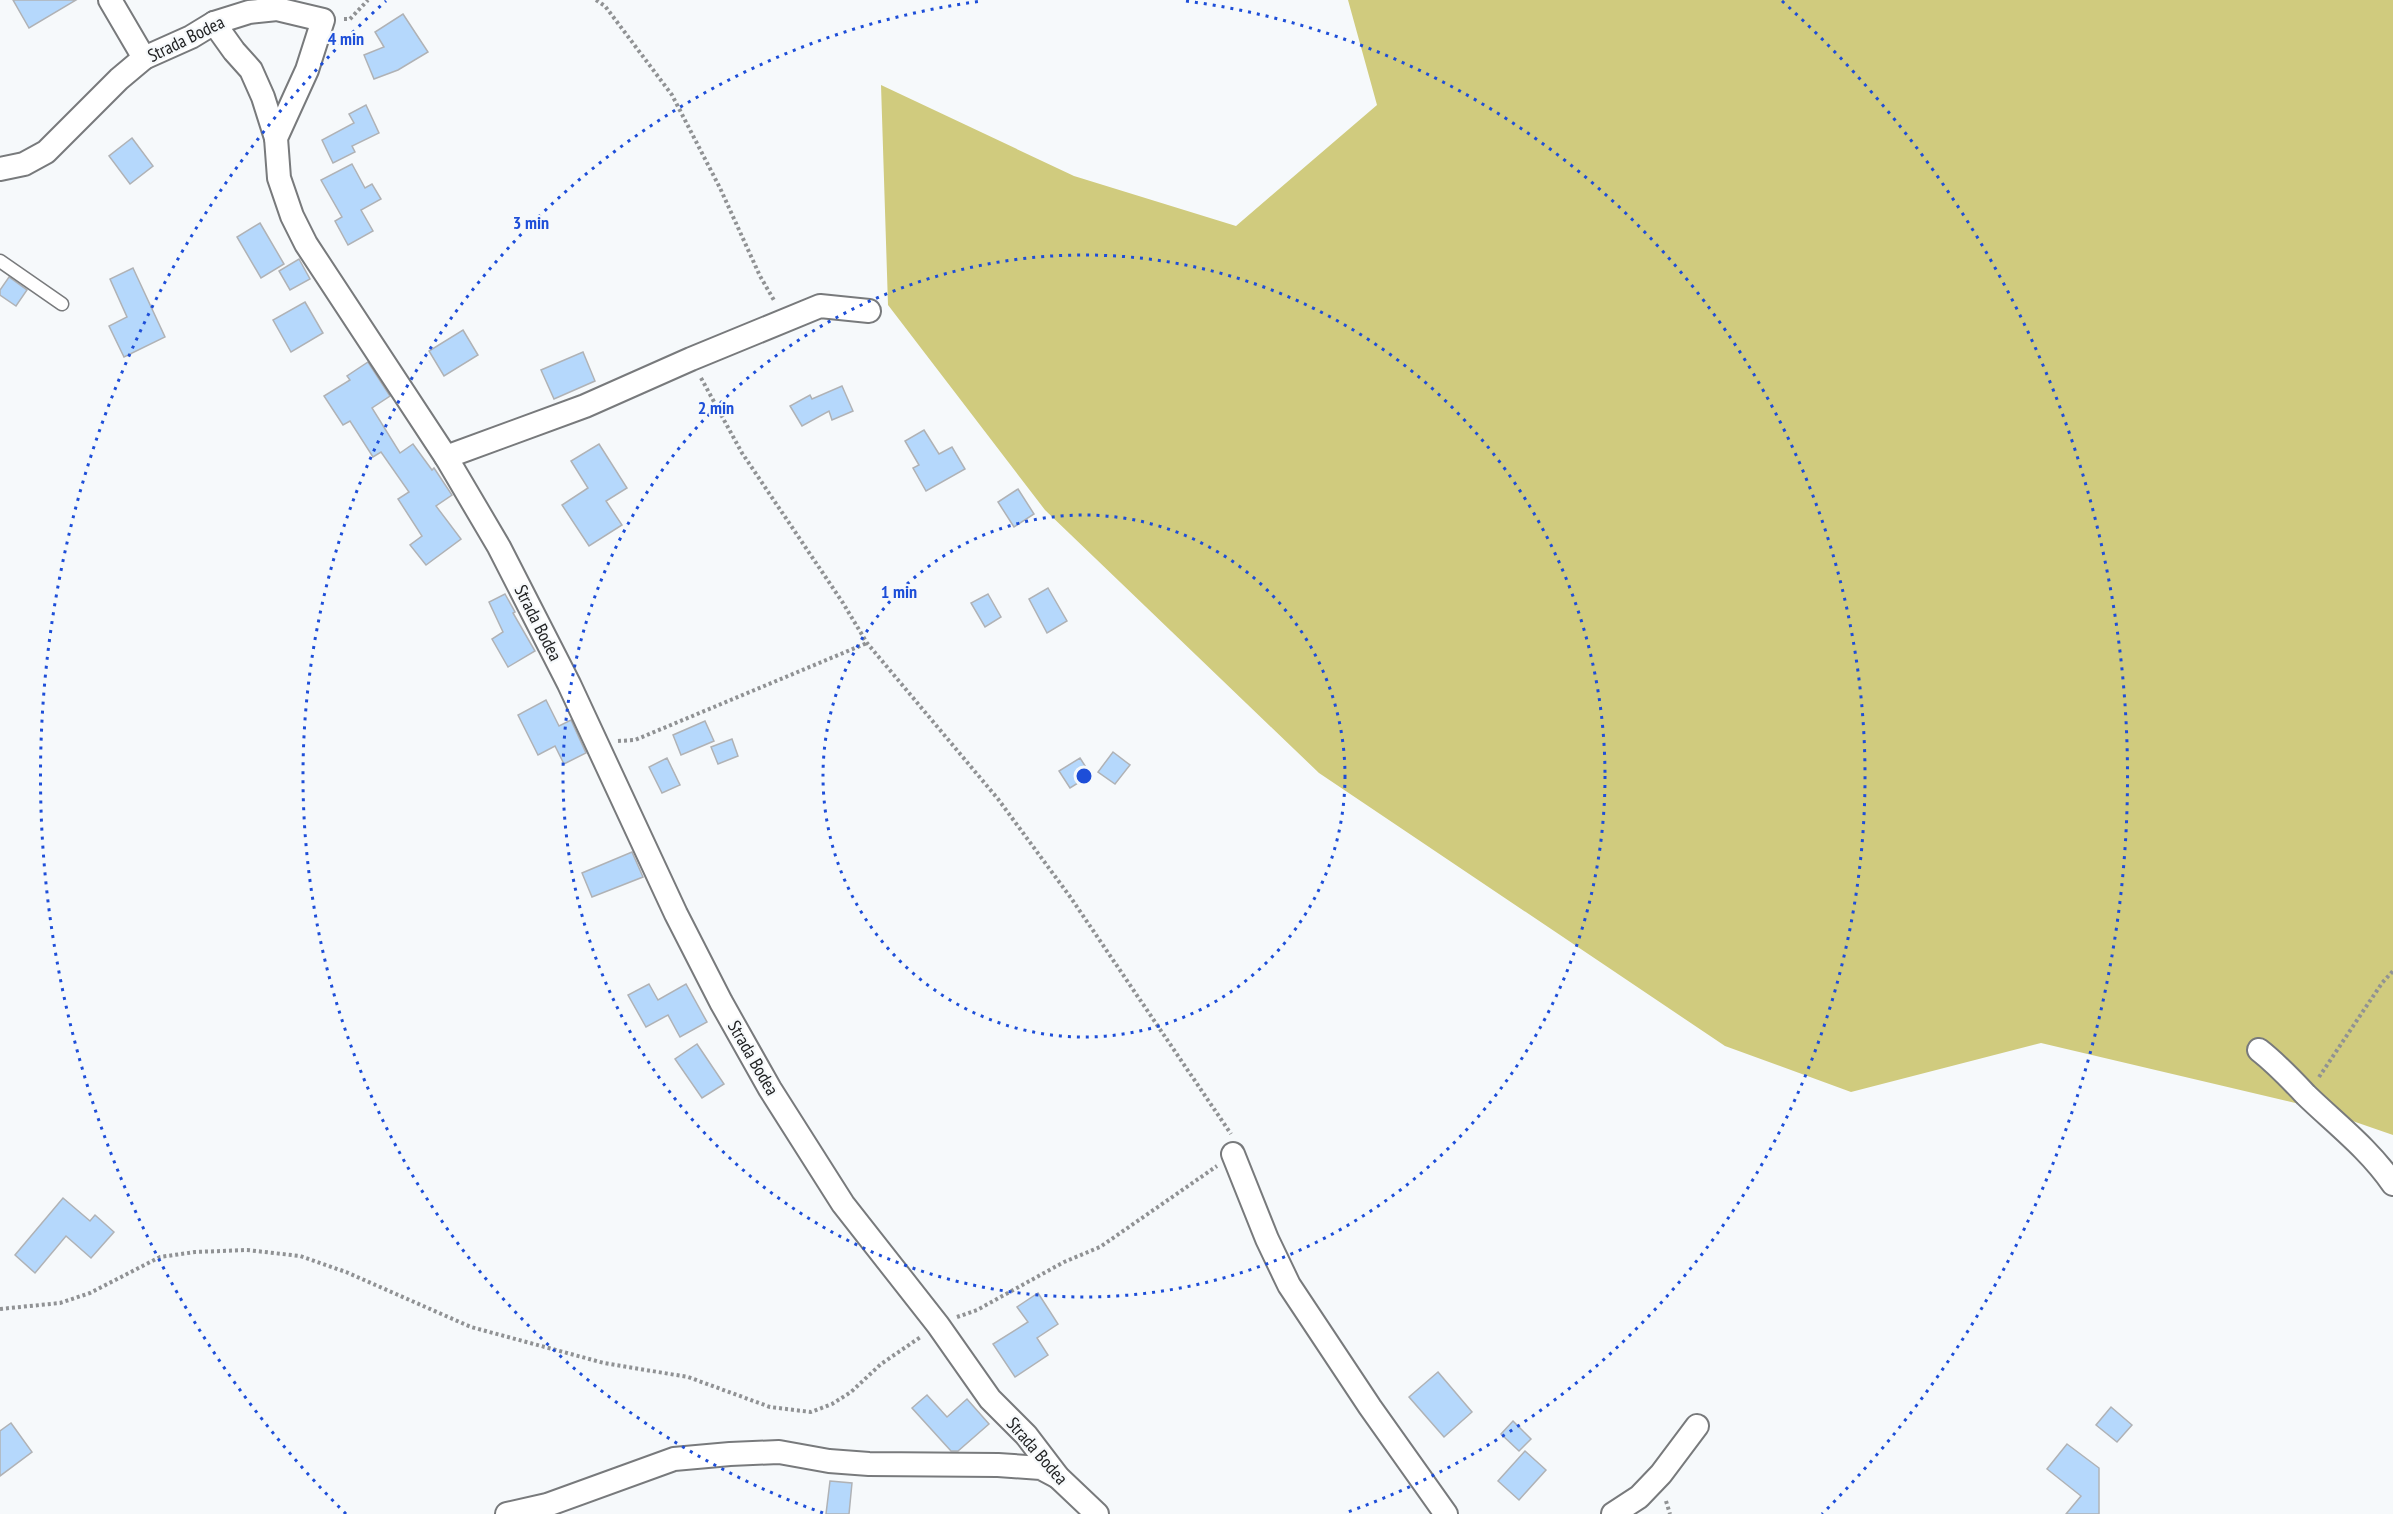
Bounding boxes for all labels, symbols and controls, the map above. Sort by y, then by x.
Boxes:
street label: Strada Bodea [144,10,228,67]
text: 4 min [328,27,364,50]
text: 3 min [513,211,549,234]
text: 2 min [698,396,734,419]
text: 1 min [881,580,917,603]
street label: Strada Bodea [510,581,567,665]
centre of rings [1074,766,1094,786]
street label: Strada Bodea [723,1016,784,1099]
street label: Strada Bodea [1002,1412,1073,1489]

